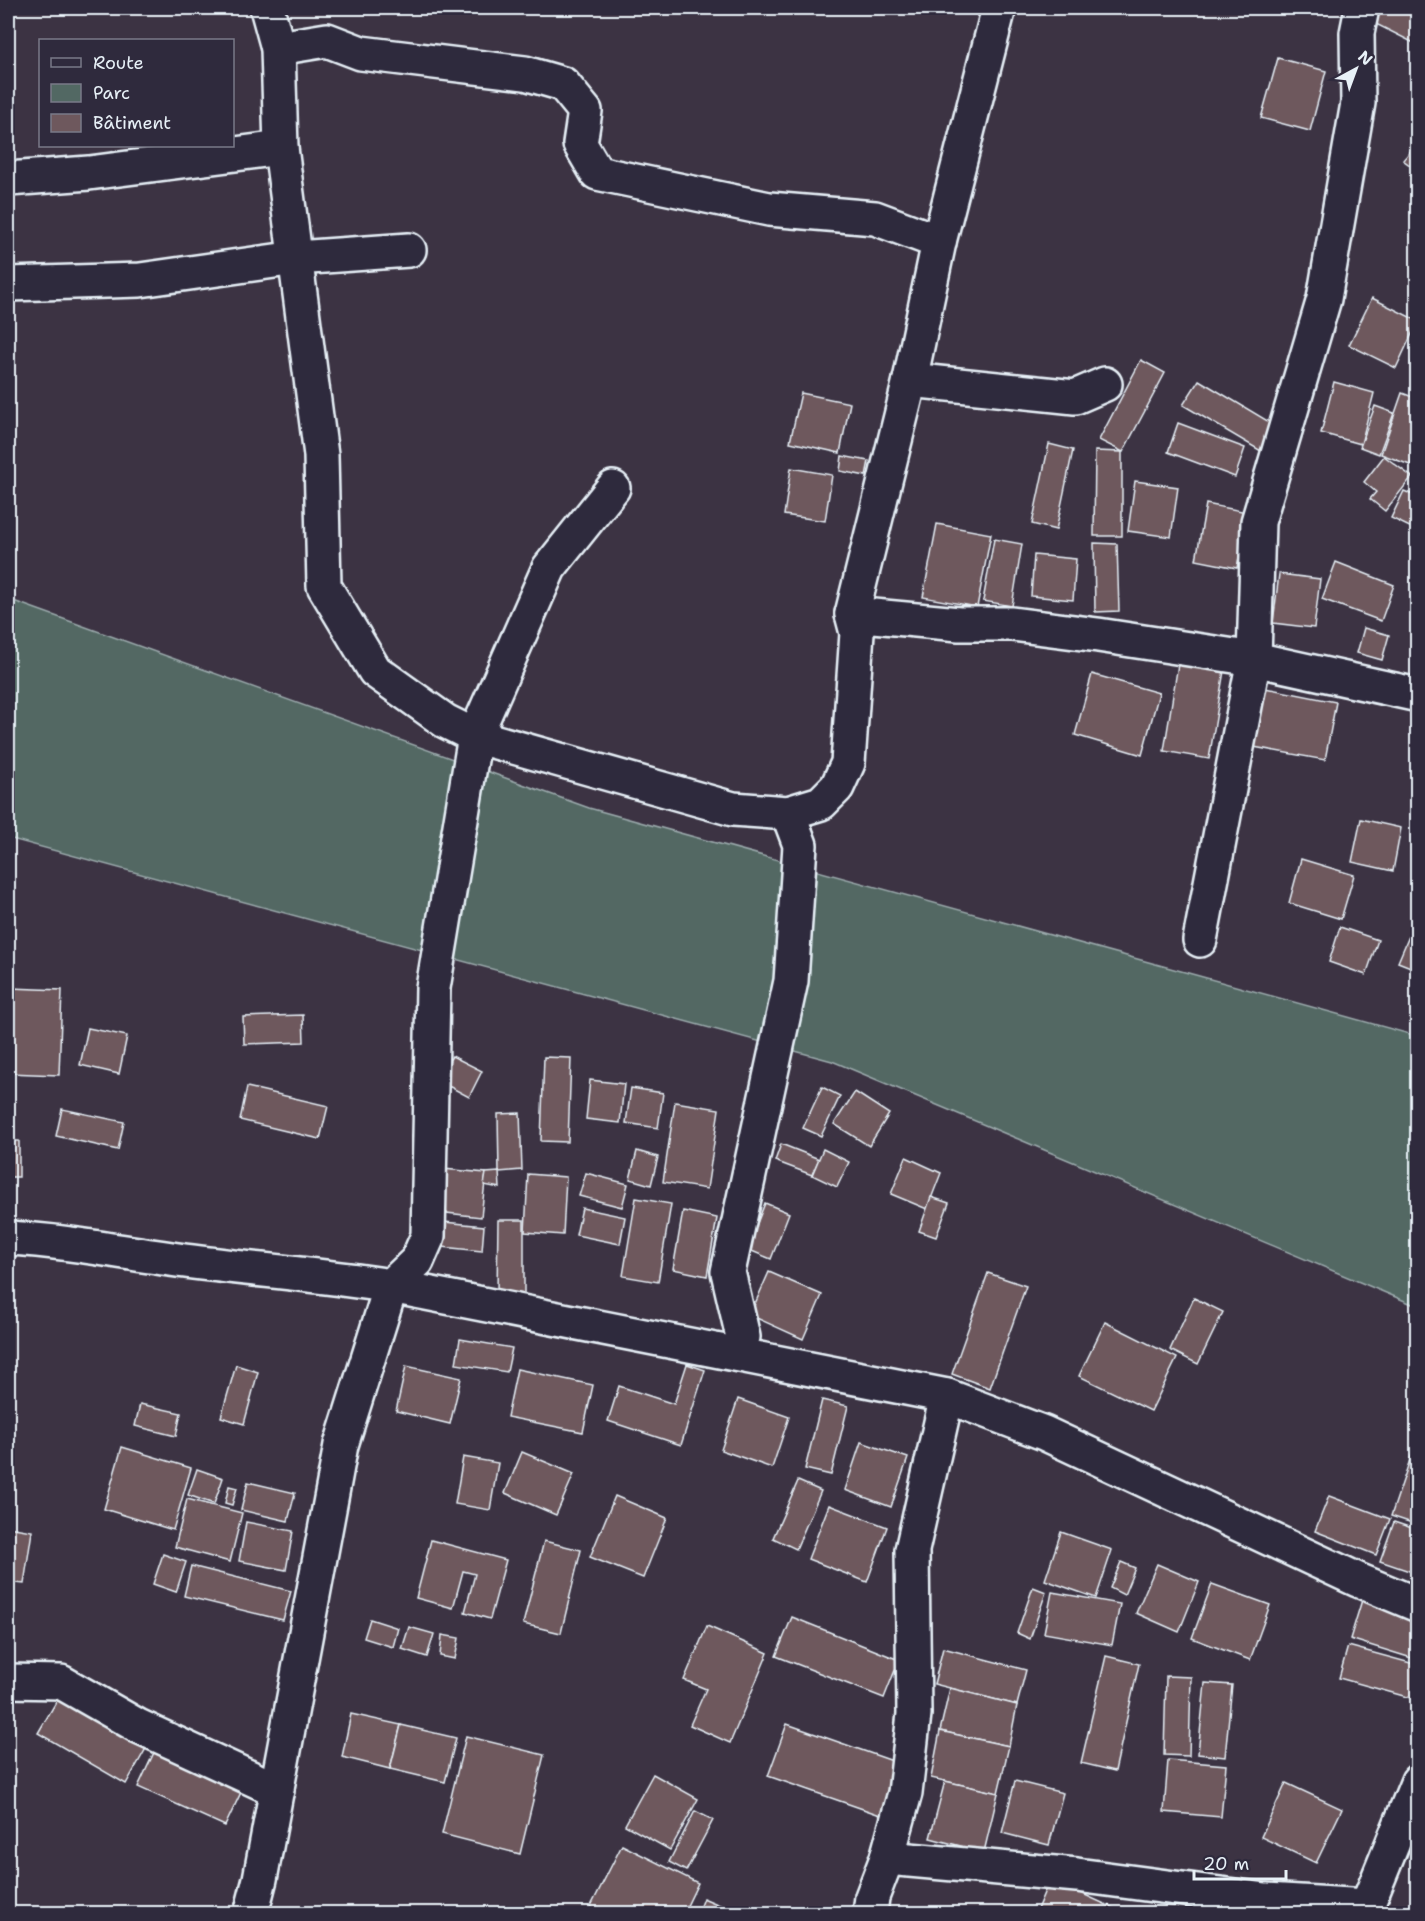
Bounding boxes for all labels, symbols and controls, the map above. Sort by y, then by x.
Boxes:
legend [39,39,234,147]
north arrow [1326,39,1386,99]
text: N [1354,46,1377,70]
text: Route [93,51,144,75]
text: Parc [93,81,130,105]
text: Bâtiment [93,111,171,135]
scale bar [1194,1843,1286,1881]
text: 20 m [1203,1852,1249,1876]

